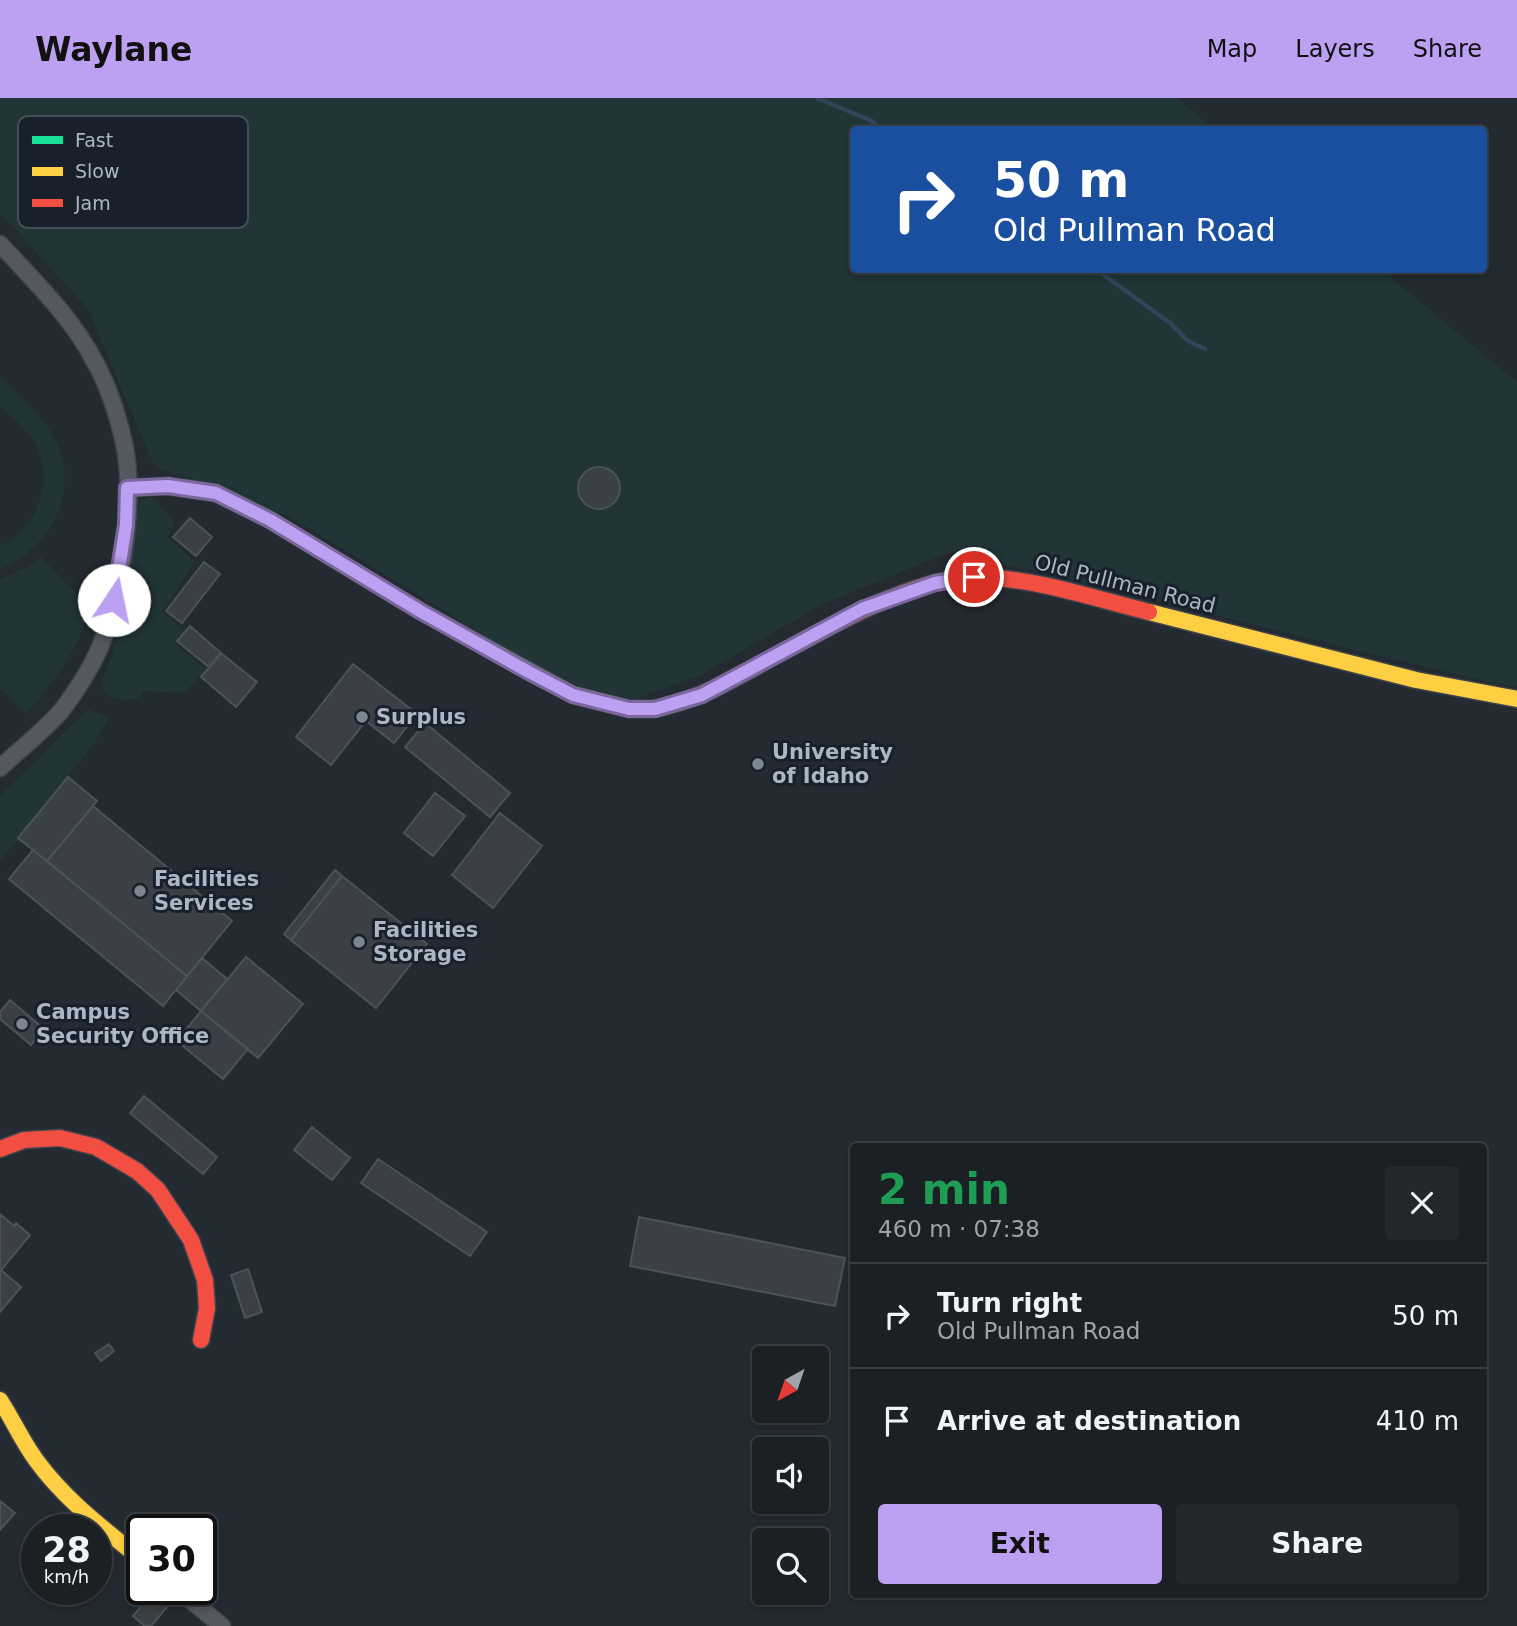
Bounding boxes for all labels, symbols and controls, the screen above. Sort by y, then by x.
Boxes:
text: Waylane [35,30,192,69]
text: Map [1207,35,1257,63]
text: Layers [1295,35,1375,63]
text: Share [1413,35,1482,63]
legend [18,116,248,228]
text: Fast [75,129,113,151]
text: 50 m [993,152,1129,209]
icon: right [878,154,969,245]
text: Slow [75,160,120,182]
text: Jam [74,192,111,214]
text: Old Pullman Road [993,211,1276,249]
pin [944,547,1004,607]
street label: Old Pullman Road [1032,550,1218,618]
icon: arrive [955,558,993,596]
position arrow [77,563,151,637]
place label: Surplus [376,705,466,729]
marker: Surplus [354,709,370,725]
place label: University of Idaho [772,740,893,788]
marker: University of Idaho [750,756,766,772]
place label: Facilities Services [154,867,259,915]
marker: Facilities Services [132,883,148,899]
place label: Facilities Storage [373,918,478,966]
marker: Facilities Storage [351,934,367,950]
place label: Campus Security Office [36,1000,209,1048]
marker: Campus Security Office [14,1016,30,1032]
text: 2 min [878,1165,1010,1214]
button: close [1385,1166,1459,1240]
text: 460 m · 07:38 [878,1216,1040,1242]
text: Turn right [937,1288,1082,1318]
icon: right [878,1297,916,1335]
text: 50 m [1392,1301,1459,1331]
text: Old Pullman Road [937,1318,1140,1344]
north arrow [752,1346,830,1423]
map controls [752,1346,829,1605]
icon: arrive [878,1402,916,1440]
text: Arrive at destination [937,1406,1241,1436]
text: 410 m [1376,1406,1459,1436]
button: sound [752,1437,829,1514]
button: Exit [878,1504,1162,1584]
button: Share [1176,1504,1459,1584]
speed limit sign: 30 [126,1514,217,1605]
button: search [752,1528,829,1605]
text: 28 [42,1530,91,1570]
text: km/h [44,1566,89,1587]

